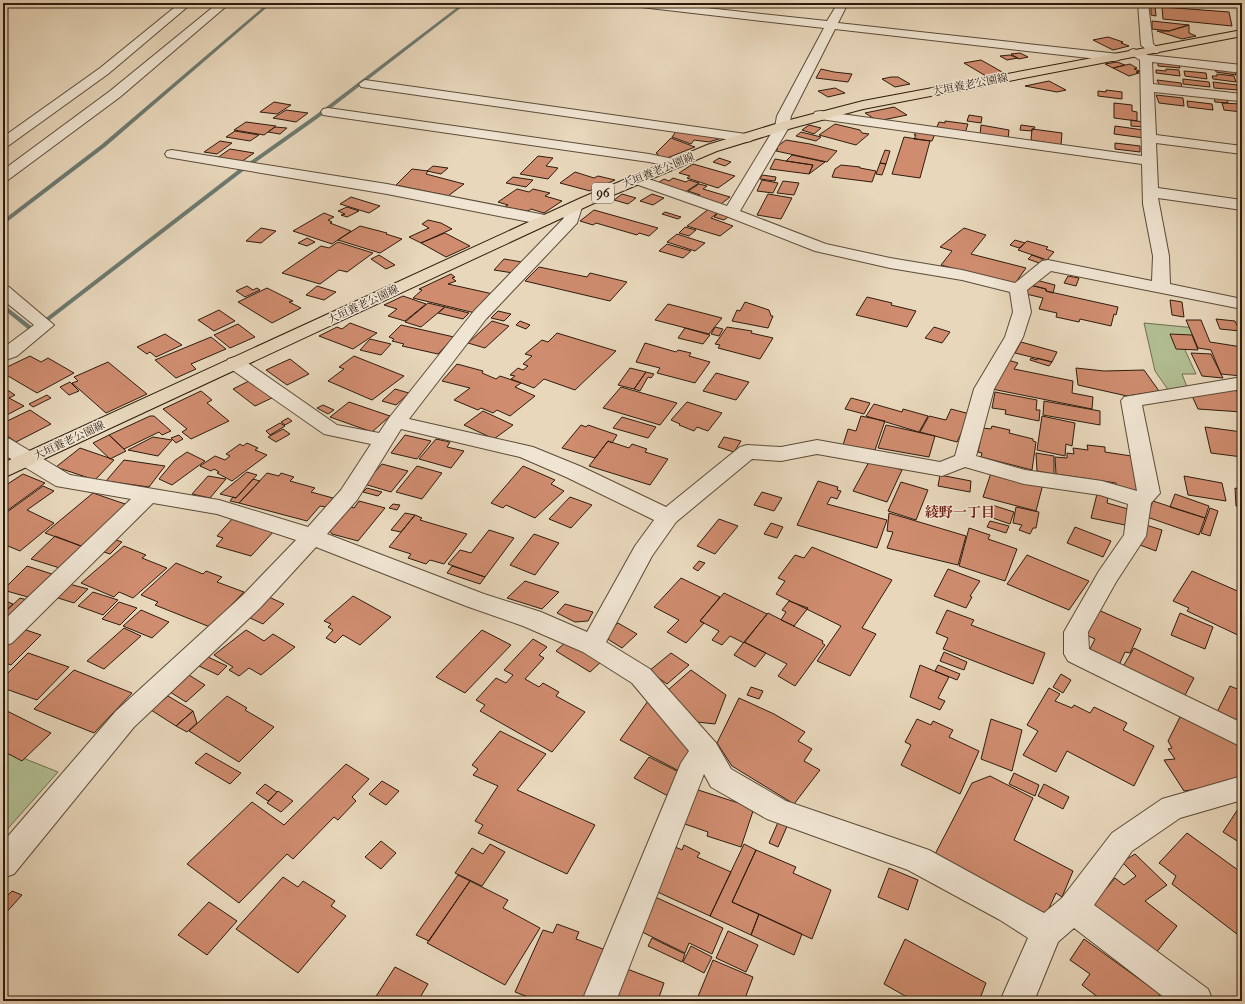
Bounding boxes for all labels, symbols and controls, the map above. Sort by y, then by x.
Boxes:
street label: 大垣養老公園線 [931,71,1009,98]
street label: 大垣養老公園線 [620,150,696,191]
road number: 96 [592,183,614,203]
street label: 大垣養老公園線 [326,282,401,327]
street label: 大垣養老公園線 [32,418,107,463]
district label: 綾野一丁目 [925,504,995,521]

